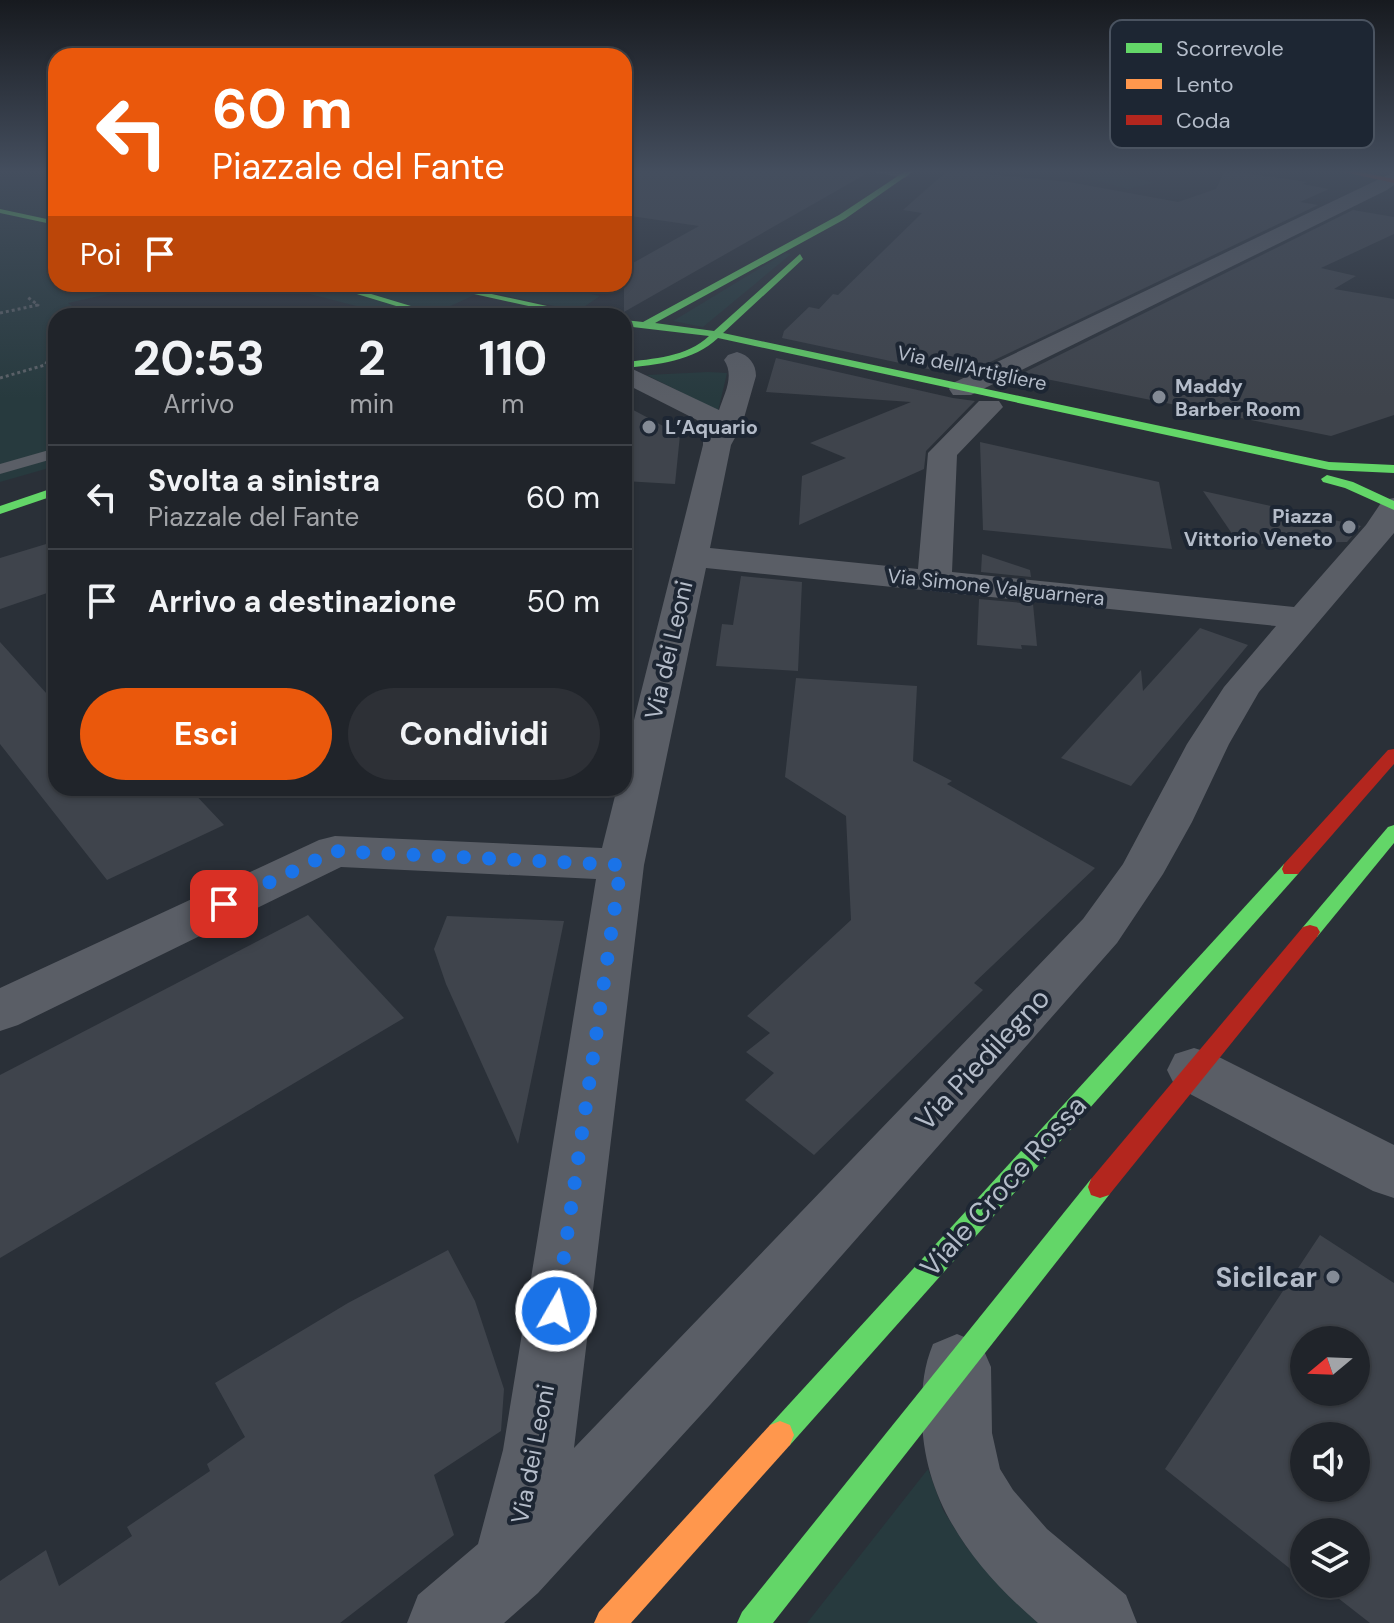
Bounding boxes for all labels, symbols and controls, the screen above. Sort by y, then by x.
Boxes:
legend [1110,20,1374,148]
text: Scorrevole [1176,34,1284,63]
text: Lento [1176,70,1234,99]
text: 60 m [212,72,353,145]
icon: left [80,80,184,184]
text: Coda [1176,106,1231,135]
text: Piazzale del Fante [212,143,505,190]
icon: arrive [138,232,182,276]
text: Poi [80,235,122,274]
text: 20:53 [133,327,265,390]
text: 2 [358,327,386,390]
text: 110 [479,327,547,390]
street label: Via dell'Artigliere [895,339,1049,397]
place label: Maddy Barber Room [1175,373,1301,422]
text: Arrivo [163,387,234,421]
text: min [350,387,394,421]
text: m [501,387,525,421]
marker: Maddy Barber Room [1150,388,1168,406]
place label: L’Aquario [665,414,758,440]
marker: L’Aquario [640,418,658,436]
text: Svolta a sinistra [148,461,380,500]
icon: left [80,475,124,519]
text: 60 m [526,478,600,517]
text: Piazzale del Fante [148,500,359,534]
place label: Piazza Vittorio Veneto [1184,503,1333,552]
marker: Piazza Vittorio Veneto [1340,518,1358,536]
street label: Via Simone Valguarnera [886,563,1106,611]
street label: Via dei Leoni [637,577,700,722]
icon: arrive [80,579,124,623]
text: Arrivo a destinazione [148,582,457,621]
text: 50 m [526,582,600,621]
button: Esci [80,688,332,780]
button: Condividi [348,688,600,780]
pin [190,870,258,938]
icon: arrive [202,882,246,926]
street label: Via Piedilegno [907,980,1058,1138]
street label: Viale Croce Rossa [912,1088,1095,1285]
place label: Sicilcar [1215,1259,1317,1296]
marker: Sicilcar [1324,1268,1342,1286]
position arrow [514,1269,598,1353]
north arrow [1290,1326,1370,1406]
map controls [1290,1326,1370,1598]
street label: Via dei Leoni [504,1381,561,1526]
button: sound [1290,1422,1370,1502]
button: layers [1290,1518,1370,1598]

